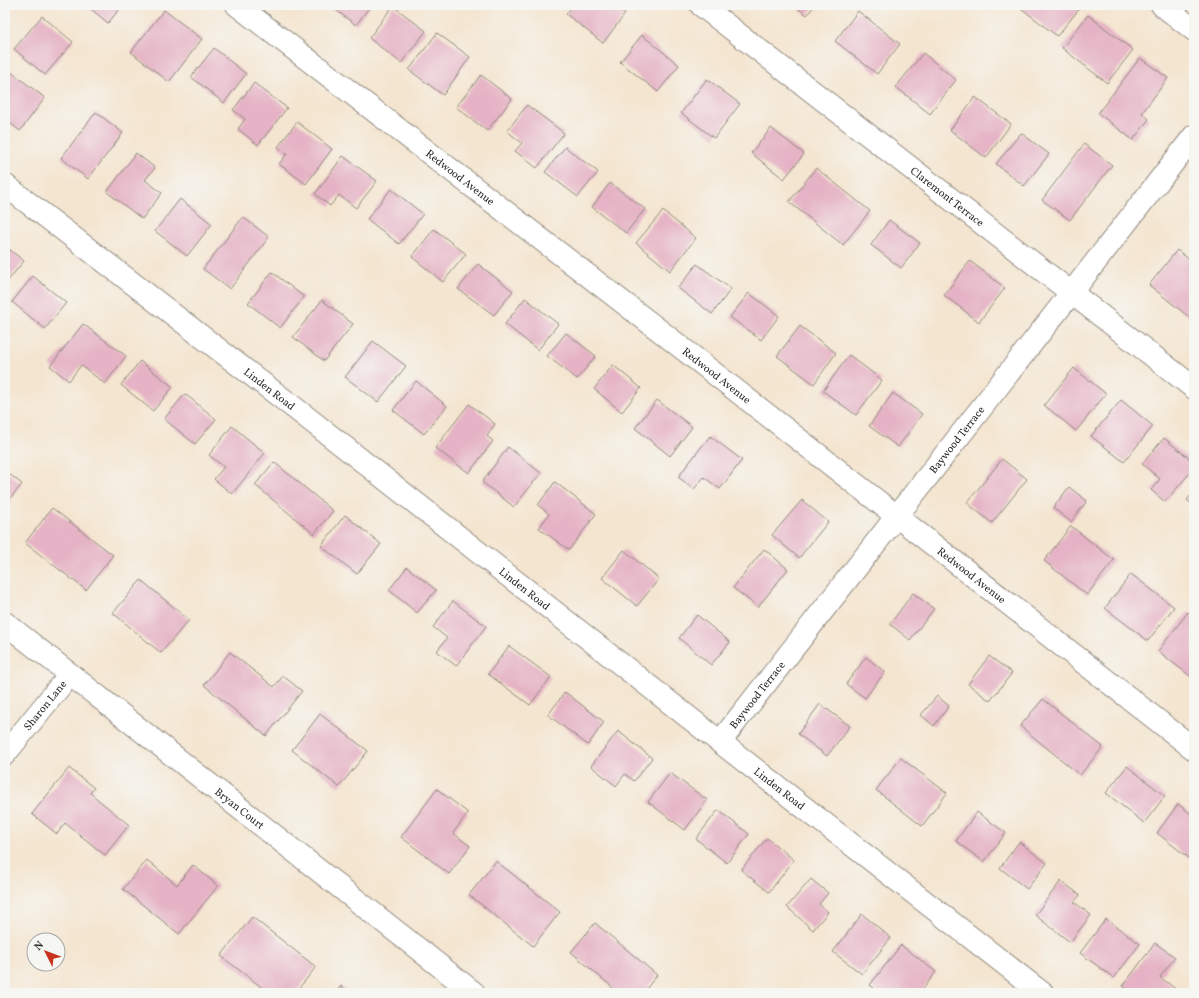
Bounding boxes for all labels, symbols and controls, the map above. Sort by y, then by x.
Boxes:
street label: Redwood Avenue [422,147,497,210]
street label: Claremont Terrace [907,164,986,231]
street label: Redwood Avenue [678,345,753,408]
street label: Linden Road [240,365,298,415]
street label: Baywood Terrace [927,404,989,477]
street label: Redwood Avenue [933,545,1008,608]
street label: Linden Road [495,565,552,615]
street label: Baywood Terrace [727,659,789,733]
street label: Sharon Lane [21,678,71,734]
street label: Linden Road [750,765,807,814]
street label: Bryan Court [211,785,267,834]
north arrow [26,932,66,972]
text: N [31,938,48,954]

